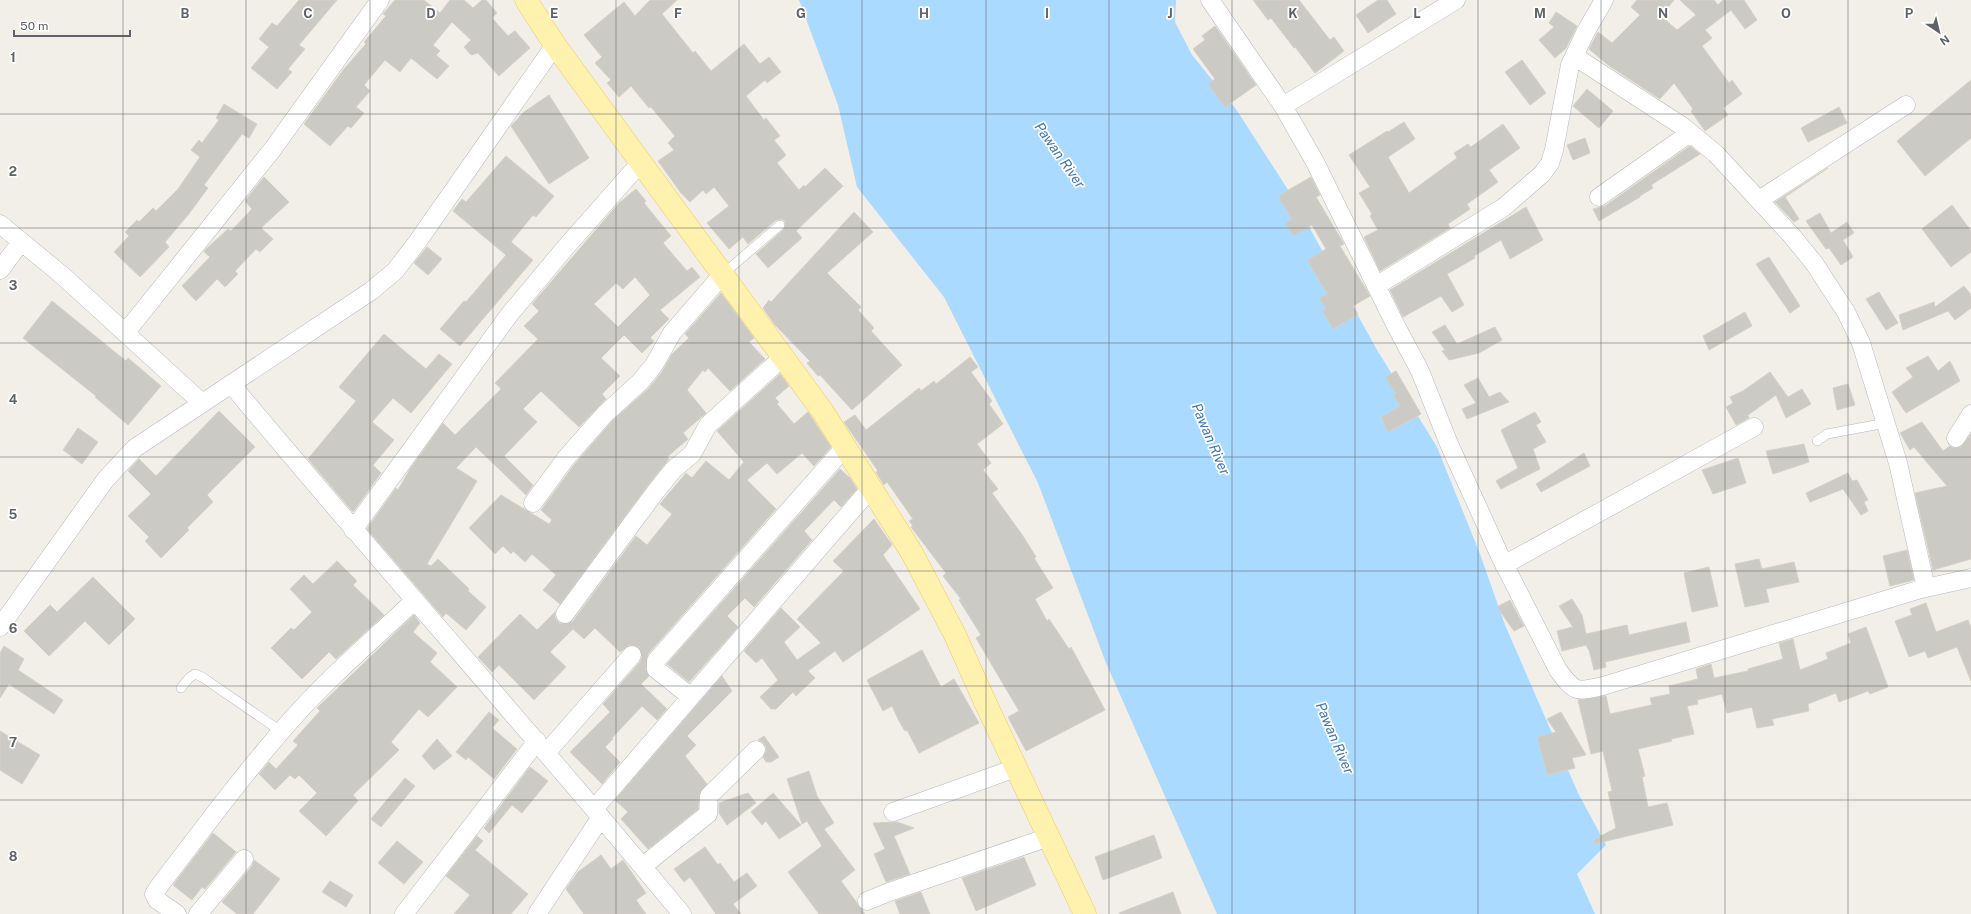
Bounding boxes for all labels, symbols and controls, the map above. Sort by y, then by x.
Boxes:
text: B [181,6,190,21]
text: C [303,6,313,21]
text: D [426,6,436,21]
text: E [550,6,558,21]
text: F [674,6,682,21]
text: G [796,6,806,21]
text: H [919,6,929,21]
text: I [1045,6,1049,21]
text: J [1167,6,1173,21]
text: K [1288,6,1298,21]
text: L [1413,6,1421,21]
text: M [1534,6,1546,21]
text: N [1658,6,1668,21]
text: O [1781,6,1791,21]
text: P [1905,6,1914,21]
scale bar [14,12,130,38]
north arrow [1919,12,1959,52]
text: 50 m [20,19,48,33]
text: N [1938,33,1952,48]
text: 1 [10,50,16,65]
water label: Pawan River [1031,119,1089,192]
text: 2 [9,164,17,179]
text: 3 [9,278,18,293]
text: 4 [9,392,18,407]
water label: Pawan River [1189,401,1234,478]
text: 5 [9,507,18,522]
text: 6 [9,621,18,636]
water label: Pawan River [1313,700,1358,777]
text: 7 [9,735,17,750]
text: 8 [9,849,18,864]

